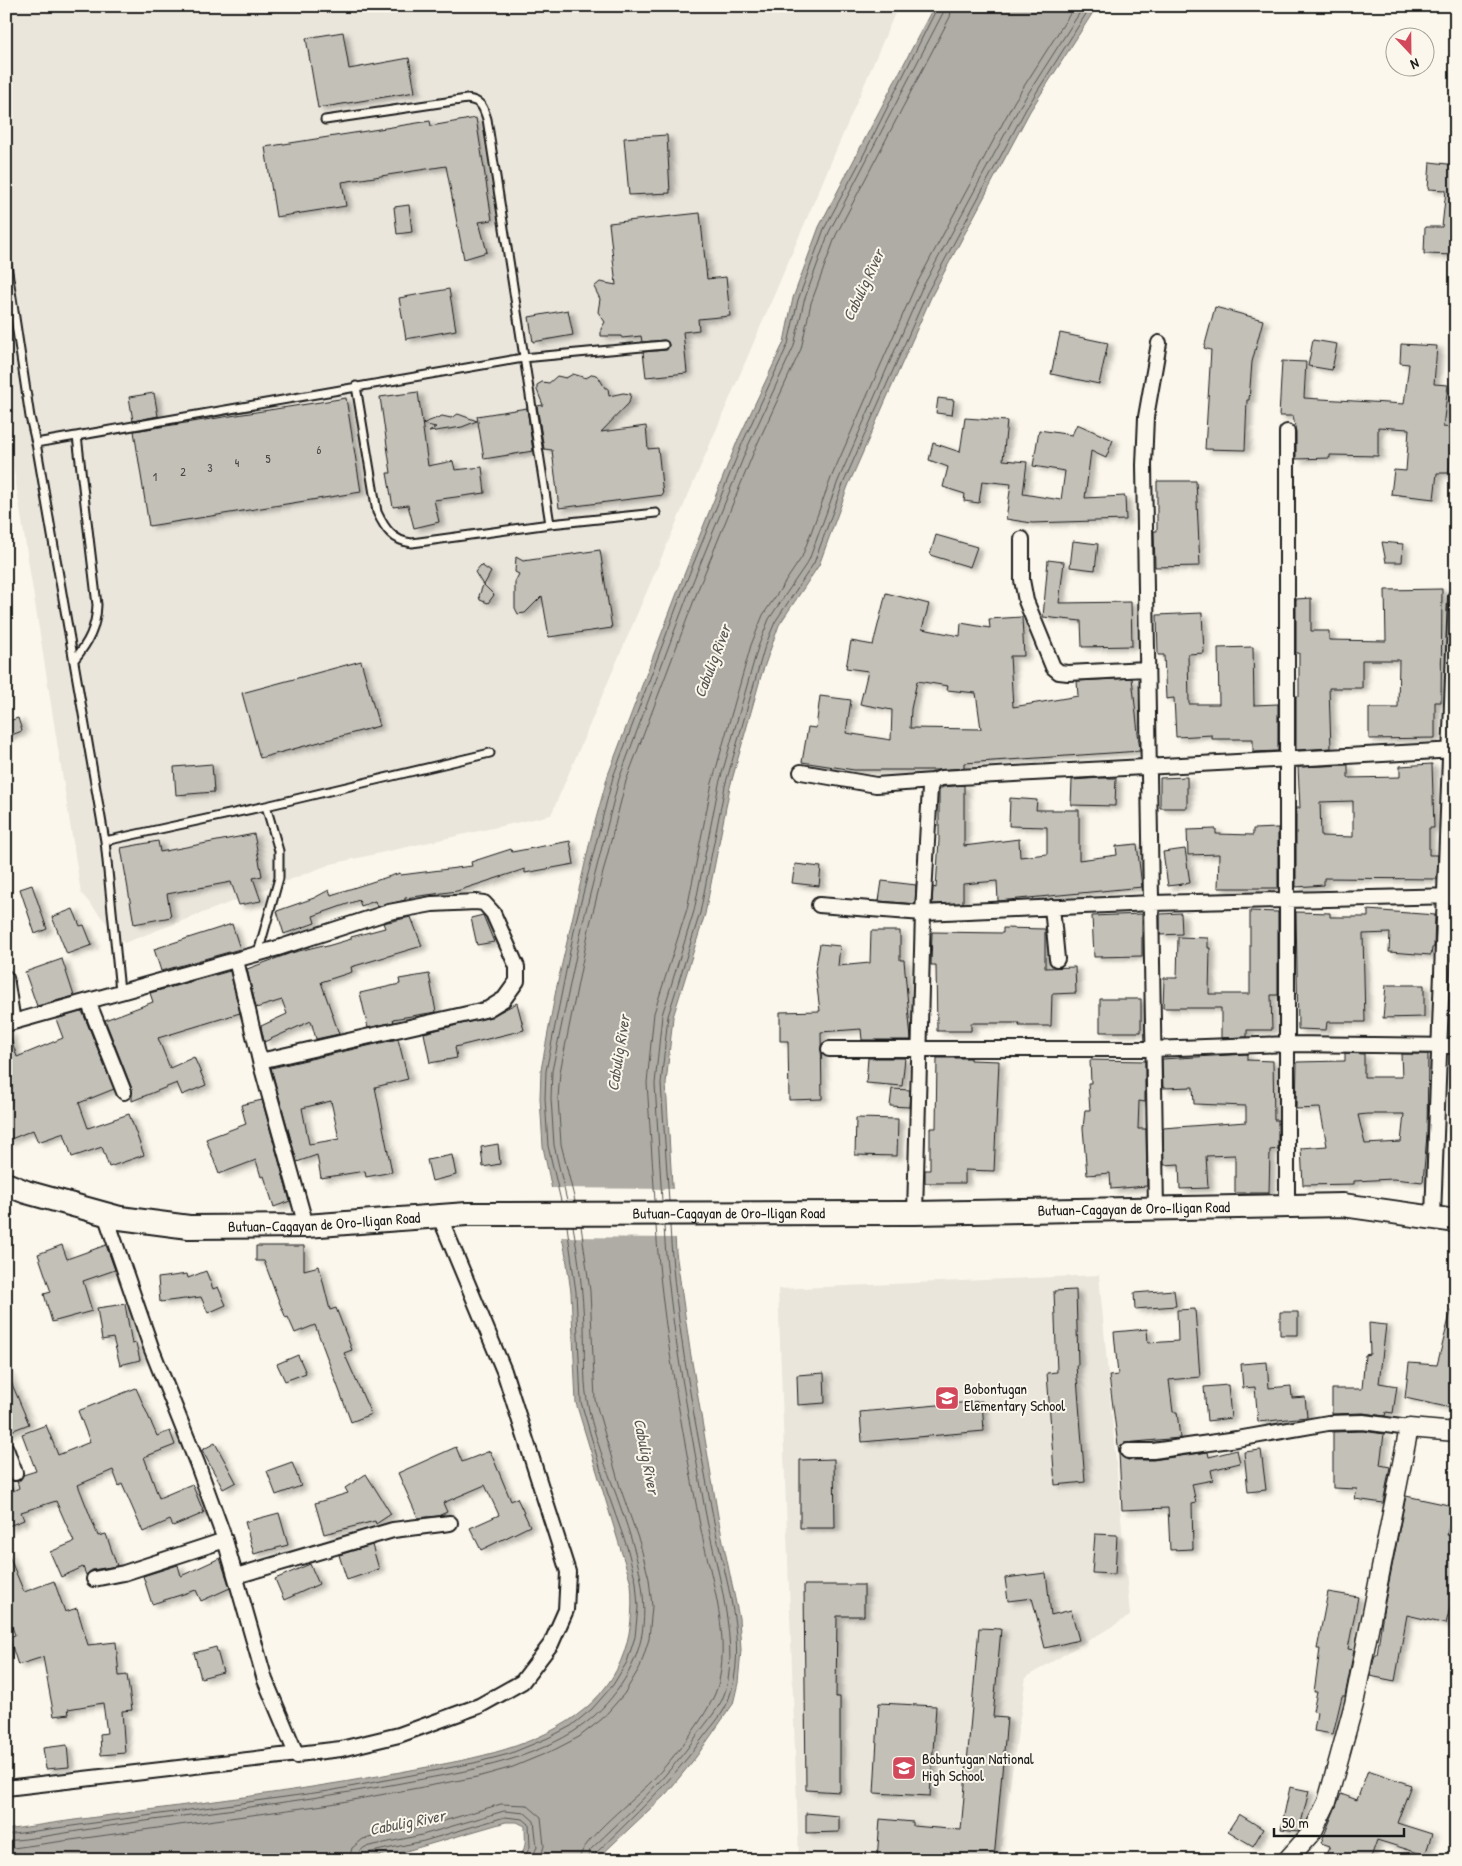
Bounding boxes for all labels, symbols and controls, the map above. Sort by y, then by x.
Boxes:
north arrow [1384,28,1434,78]
text: N [1408,54,1422,75]
water label: Cabulig River [837,244,890,324]
house number: 6 [317,441,322,458]
house number: 5 [265,450,271,467]
house number: 4 [235,454,240,471]
house number: 3 [207,459,213,476]
house number: 2 [180,463,186,480]
house number: 1 [153,468,157,485]
water label: Cabulig River [688,620,737,701]
water label: Cabulig River [601,1012,635,1092]
street label: Butuan-Cagayan de Oro-Iligan Road [1037,1196,1230,1221]
street label: Butuan-Cagayan de Oro-Iligan Road [633,1202,825,1224]
street label: Butuan-Cagayan de Oro-Iligan Road [228,1206,421,1237]
place label: Bobontugan Elementary School [964,1378,1065,1416]
school or university icon: Bobontugan Elementary School [934,1385,960,1411]
water label: Cabulig River [629,1416,665,1497]
place label: Bobuntugan National High School [922,1748,1034,1786]
school or university icon: Bobuntugan National High School [891,1755,917,1781]
water label: Cabulig River [367,1804,448,1840]
scale bar [1274,1806,1404,1838]
text: 50 m [1282,1812,1309,1833]

